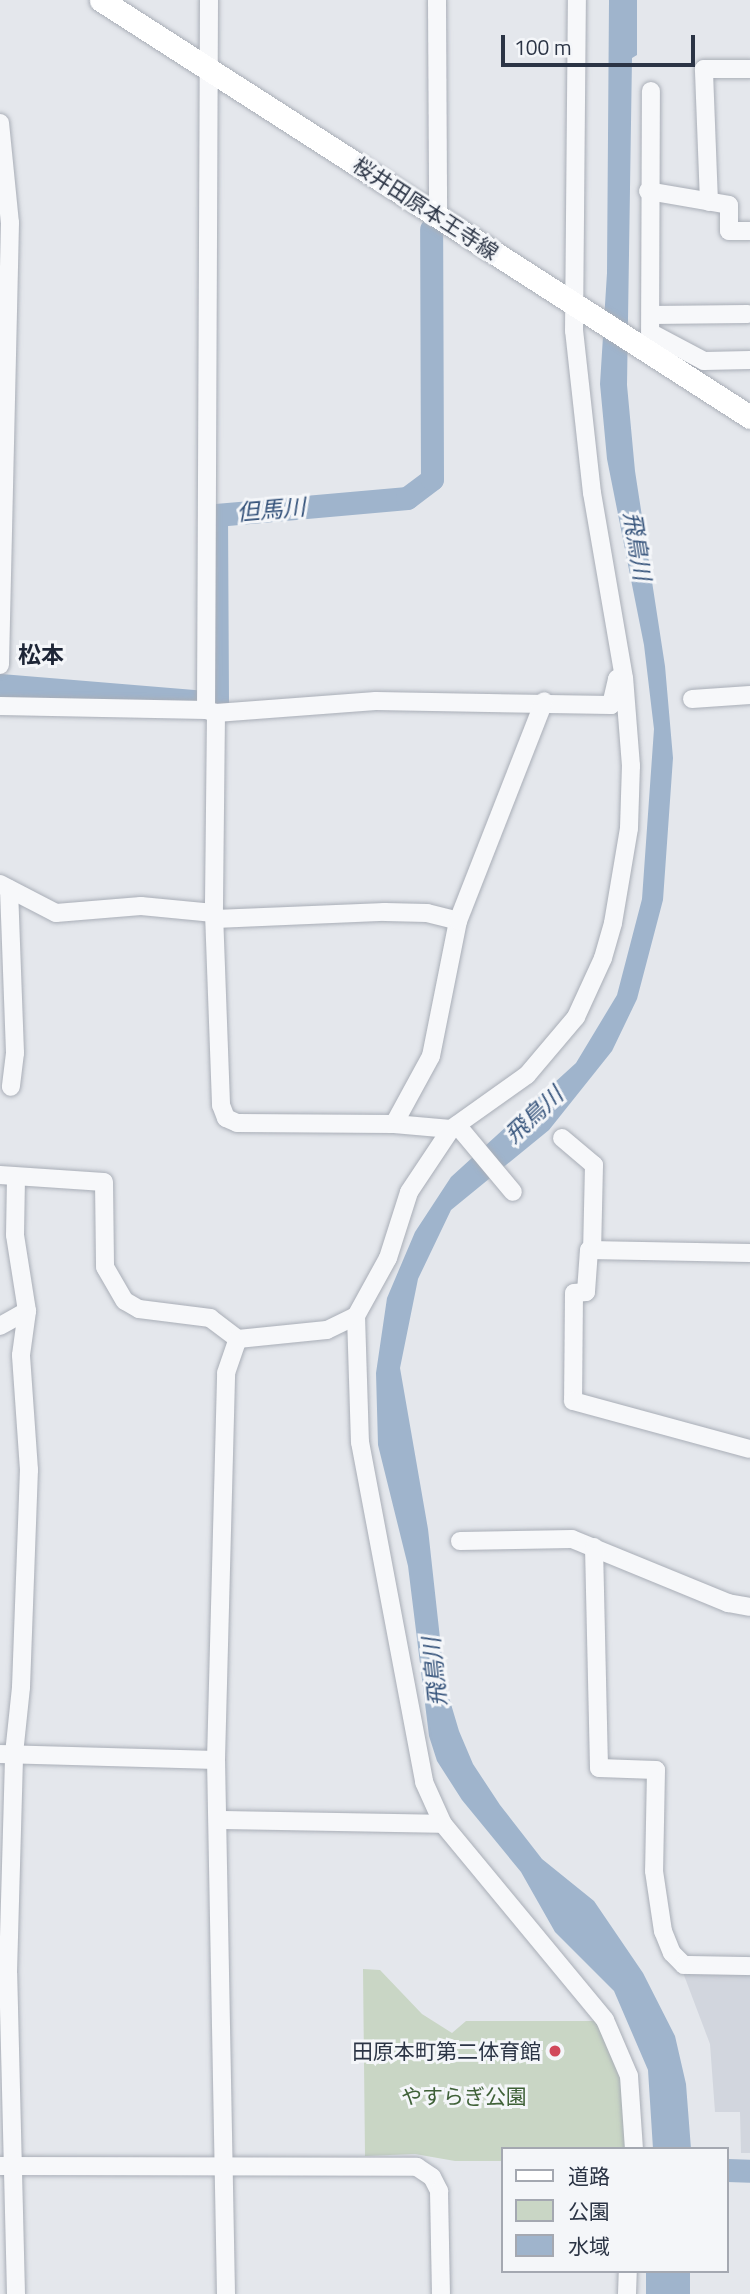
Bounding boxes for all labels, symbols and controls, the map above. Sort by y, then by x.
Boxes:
scale bar [505,21,699,65]
text: 100 m [514,31,571,63]
street label: 桜井田原本王寺線 [349,152,503,264]
water label: 但馬川 [235,493,307,527]
water label: 飛鳥川 [618,510,656,582]
district label: 松本 [18,641,64,669]
water label: 飛鳥川 [499,1081,569,1149]
water label: 飛鳥川 [418,1636,452,1708]
place label: 田原本町第二体育館 [352,2038,541,2064]
marker: 田原本町第二体育館 [547,2043,563,2059]
park label: やすらぎ公園 [401,2083,527,2109]
legend [502,2147,729,2273]
text: 道路 [568,2160,610,2192]
text: 公園 [568,2195,610,2227]
text: 水域 [568,2230,610,2262]

